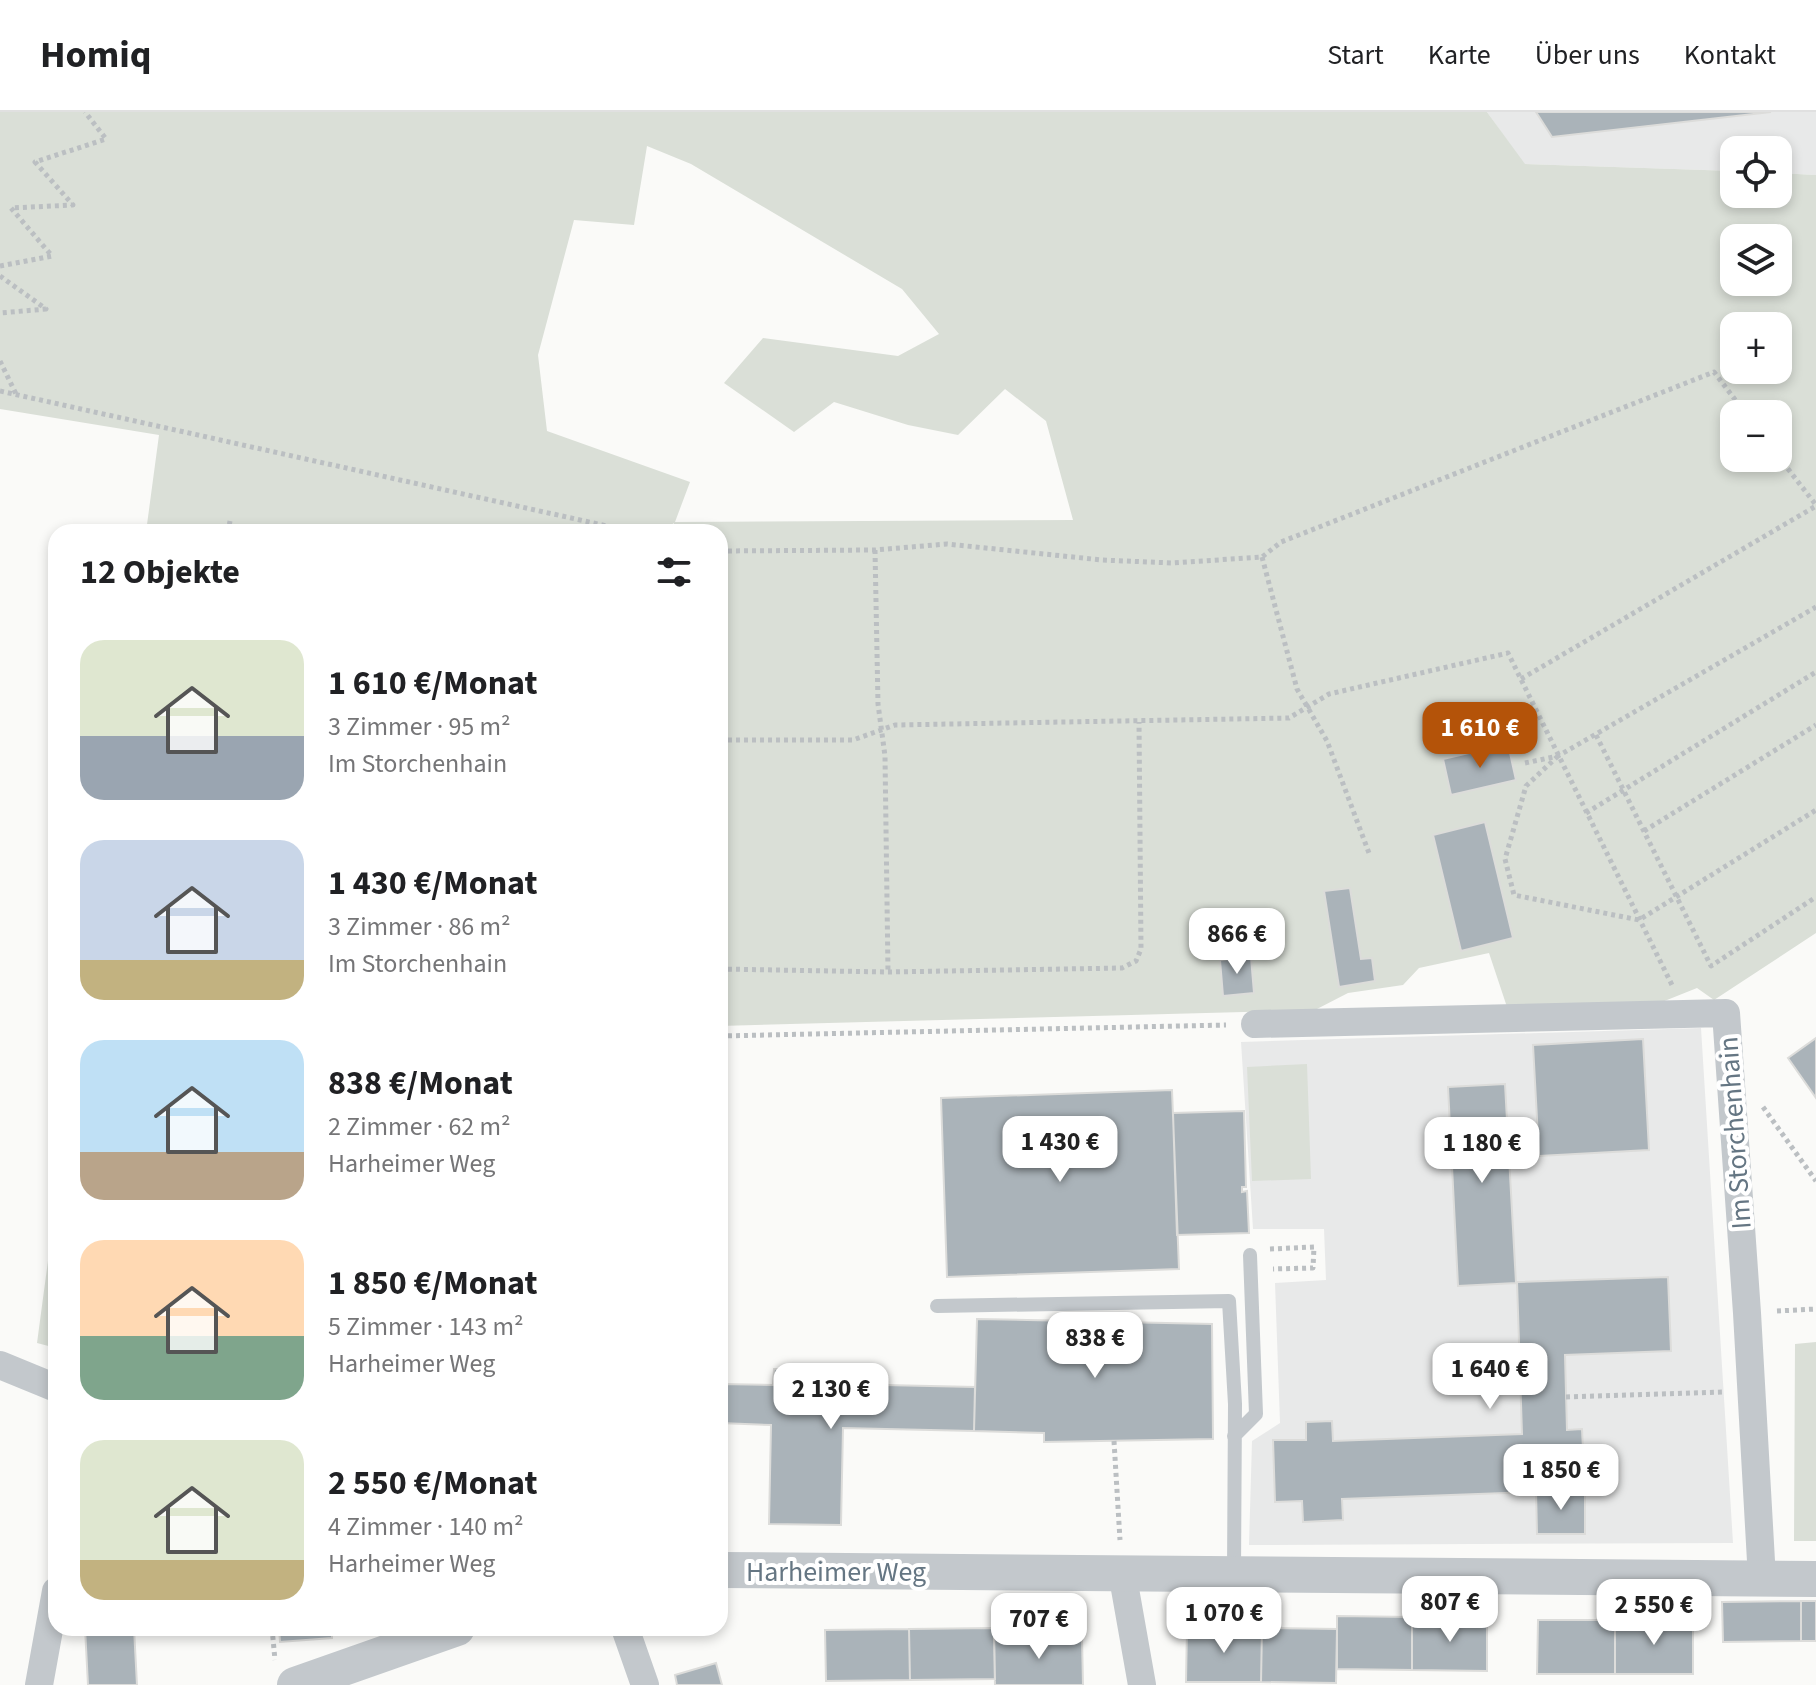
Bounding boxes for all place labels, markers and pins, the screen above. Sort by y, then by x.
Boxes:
pin: 1 610 € [1406,702,1554,770]
pin: 866 € [1181,908,1293,976]
pin: 1 430 € [986,1116,1134,1184]
pin: 1 180 € [1408,1117,1556,1185]
pin: 838 € [1039,1312,1151,1380]
pin: 1 640 € [1416,1343,1564,1411]
pin: 2 130 € [757,1363,905,1431]
pin: 1 850 € [1487,1444,1635,1512]
pin: 807 € [1394,1576,1506,1644]
pin: 2 550 € [1580,1579,1728,1647]
pin: 1 070 € [1150,1587,1298,1655]
pin: 707 € [983,1593,1095,1661]

